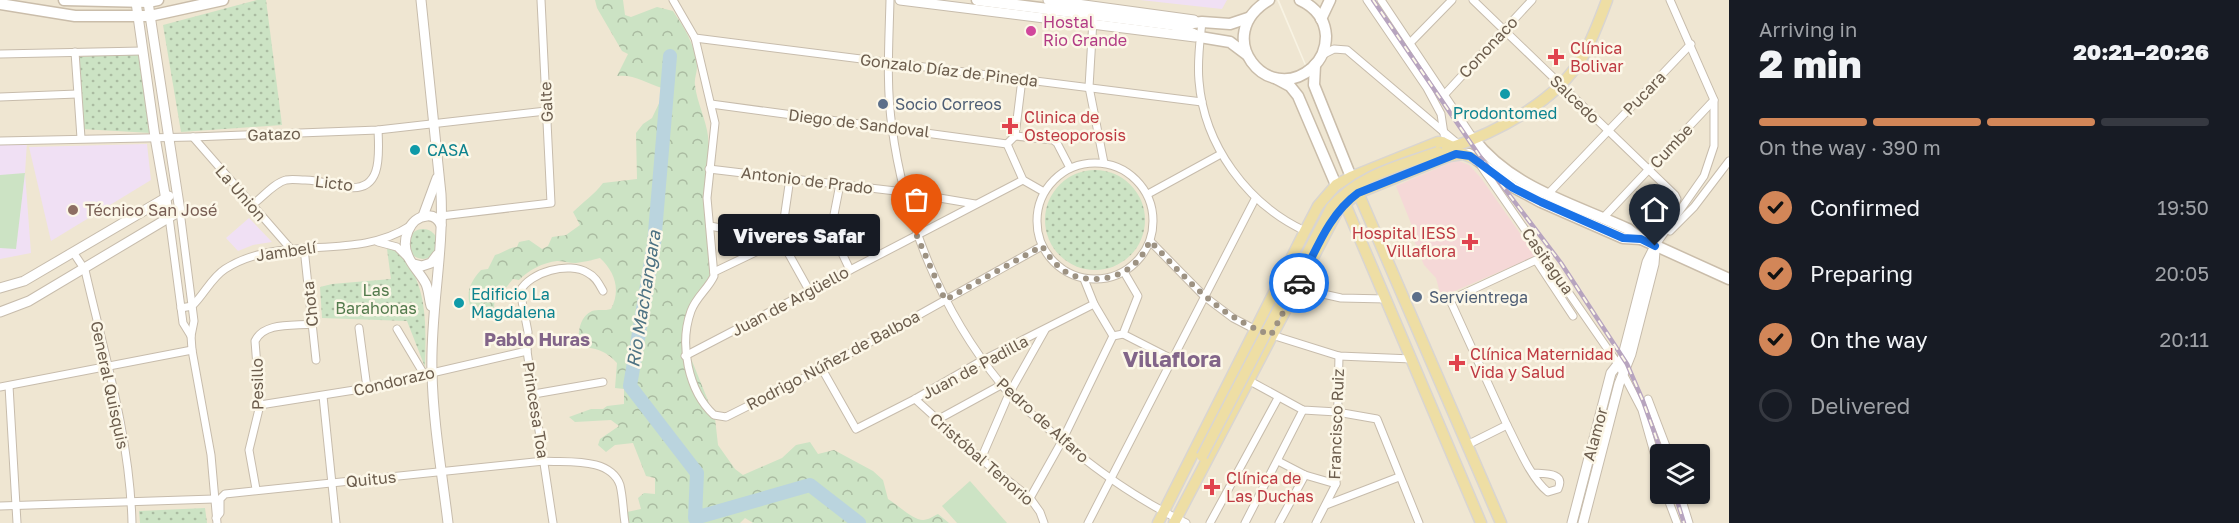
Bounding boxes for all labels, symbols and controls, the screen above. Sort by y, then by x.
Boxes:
place label: Hostal Rio Grande [1043,12,1127,50]
street label: Cononaco [1454,12,1522,82]
text: Arriving in [1759,17,1857,41]
marker: Hostal Rio Grande [1024,24,1038,38]
place label: Clínica Bolivar [1570,38,1624,76]
text: 20:21–20:26 [2073,38,2209,65]
text: 2 min [1759,40,1862,87]
marker: Clínica Bolivar [1547,48,1565,66]
street label: Gonzalo Díaz de Pineda [859,49,1039,91]
street label: Pucara [1618,67,1670,119]
street label: Salcedo [1546,70,1604,128]
street label: Galte [535,81,557,123]
marker: Prodontomed [1498,87,1512,101]
place label: Socio Correos [895,94,1002,114]
marker: Socio Correos [876,97,890,111]
place label: Prodontomed [1453,103,1557,123]
street label: Diego de Sandoval [787,104,931,142]
place label: Clinica de Osteoporosis [1024,107,1126,145]
marker: Clinica de Osteoporosis [1001,117,1019,135]
street label: Cumbe [1645,119,1697,173]
street label: Gatazo [247,123,301,145]
text: On the way · 390 m [1759,135,1941,159]
place label: CASA [427,140,469,160]
marker: CASA [408,143,422,157]
street label: La Union [211,161,271,225]
street label: Antonio de Prado [740,162,874,198]
street label: Licto [314,171,354,195]
pin [891,174,942,236]
icon: bag [900,183,933,216]
pin [1629,184,1680,246]
icon: check [1759,191,1792,224]
icon: home [1638,193,1671,226]
text: Confirmed [1810,194,1920,221]
text: 19:50 [2157,195,2209,219]
place label: Técnico San José [85,200,217,220]
marker: Técnico San José [66,203,80,217]
callout: Viveres Safar [719,215,881,257]
text: Viveres Safar [733,223,865,247]
place label: Hospital IESS Villaflora [1352,223,1456,261]
street label: Casitagua [1518,224,1578,298]
water label: Rio Machangara [621,228,665,369]
marker: Hospital IESS Villaflora [1461,233,1479,251]
street label: Jambelí [255,237,319,265]
courier [1269,253,1329,313]
icon: check [1759,257,1792,290]
text: Preparing [1810,260,1913,287]
text: 20:05 [2155,261,2209,285]
street label: Juan de Argüello [728,262,852,340]
icon: car [1283,267,1316,300]
street label: Chota [298,280,322,328]
park label: Las Barahonas [335,280,417,318]
place label: Edificio La Magdalena [471,284,556,322]
place label: Servientrega [1429,287,1528,307]
marker: Servientrega [1410,290,1424,304]
marker: Edificio La Magdalena [452,296,466,310]
street label: Rodrigo Núñez de Balboa [743,306,923,414]
street label: General Quisquis [87,319,133,451]
icon: check [1759,323,1792,356]
text: On the way [1810,326,1928,353]
text: 20:11 [2160,327,2209,351]
district label: Pablo Huras [484,328,590,350]
street label: Juan de Padilla [919,331,1031,403]
place label: Clínica Maternidad Vida y Salud [1470,344,1614,382]
district label: Villaflora [1123,345,1221,372]
marker: Clínica Maternidad Vida y Salud [1448,354,1466,372]
street label: Pesillo [247,358,267,410]
street label: Princesa Toa [518,360,554,460]
street label: Condorazo [351,362,437,400]
street label: Francisco Ruiz [1324,368,1348,480]
street label: Pedro de Alfaro [993,373,1093,467]
text: Delivered [1810,392,1910,419]
street label: Alamor [1578,405,1612,463]
street label: Cristóbal Tenorio [926,408,1038,510]
map controls [1650,444,1710,504]
button: layers [1650,444,1710,504]
street label: Quitus [345,466,397,492]
place label: Clínica de Las Duchas [1226,468,1314,506]
marker: Clínica de Las Duchas [1203,478,1221,496]

